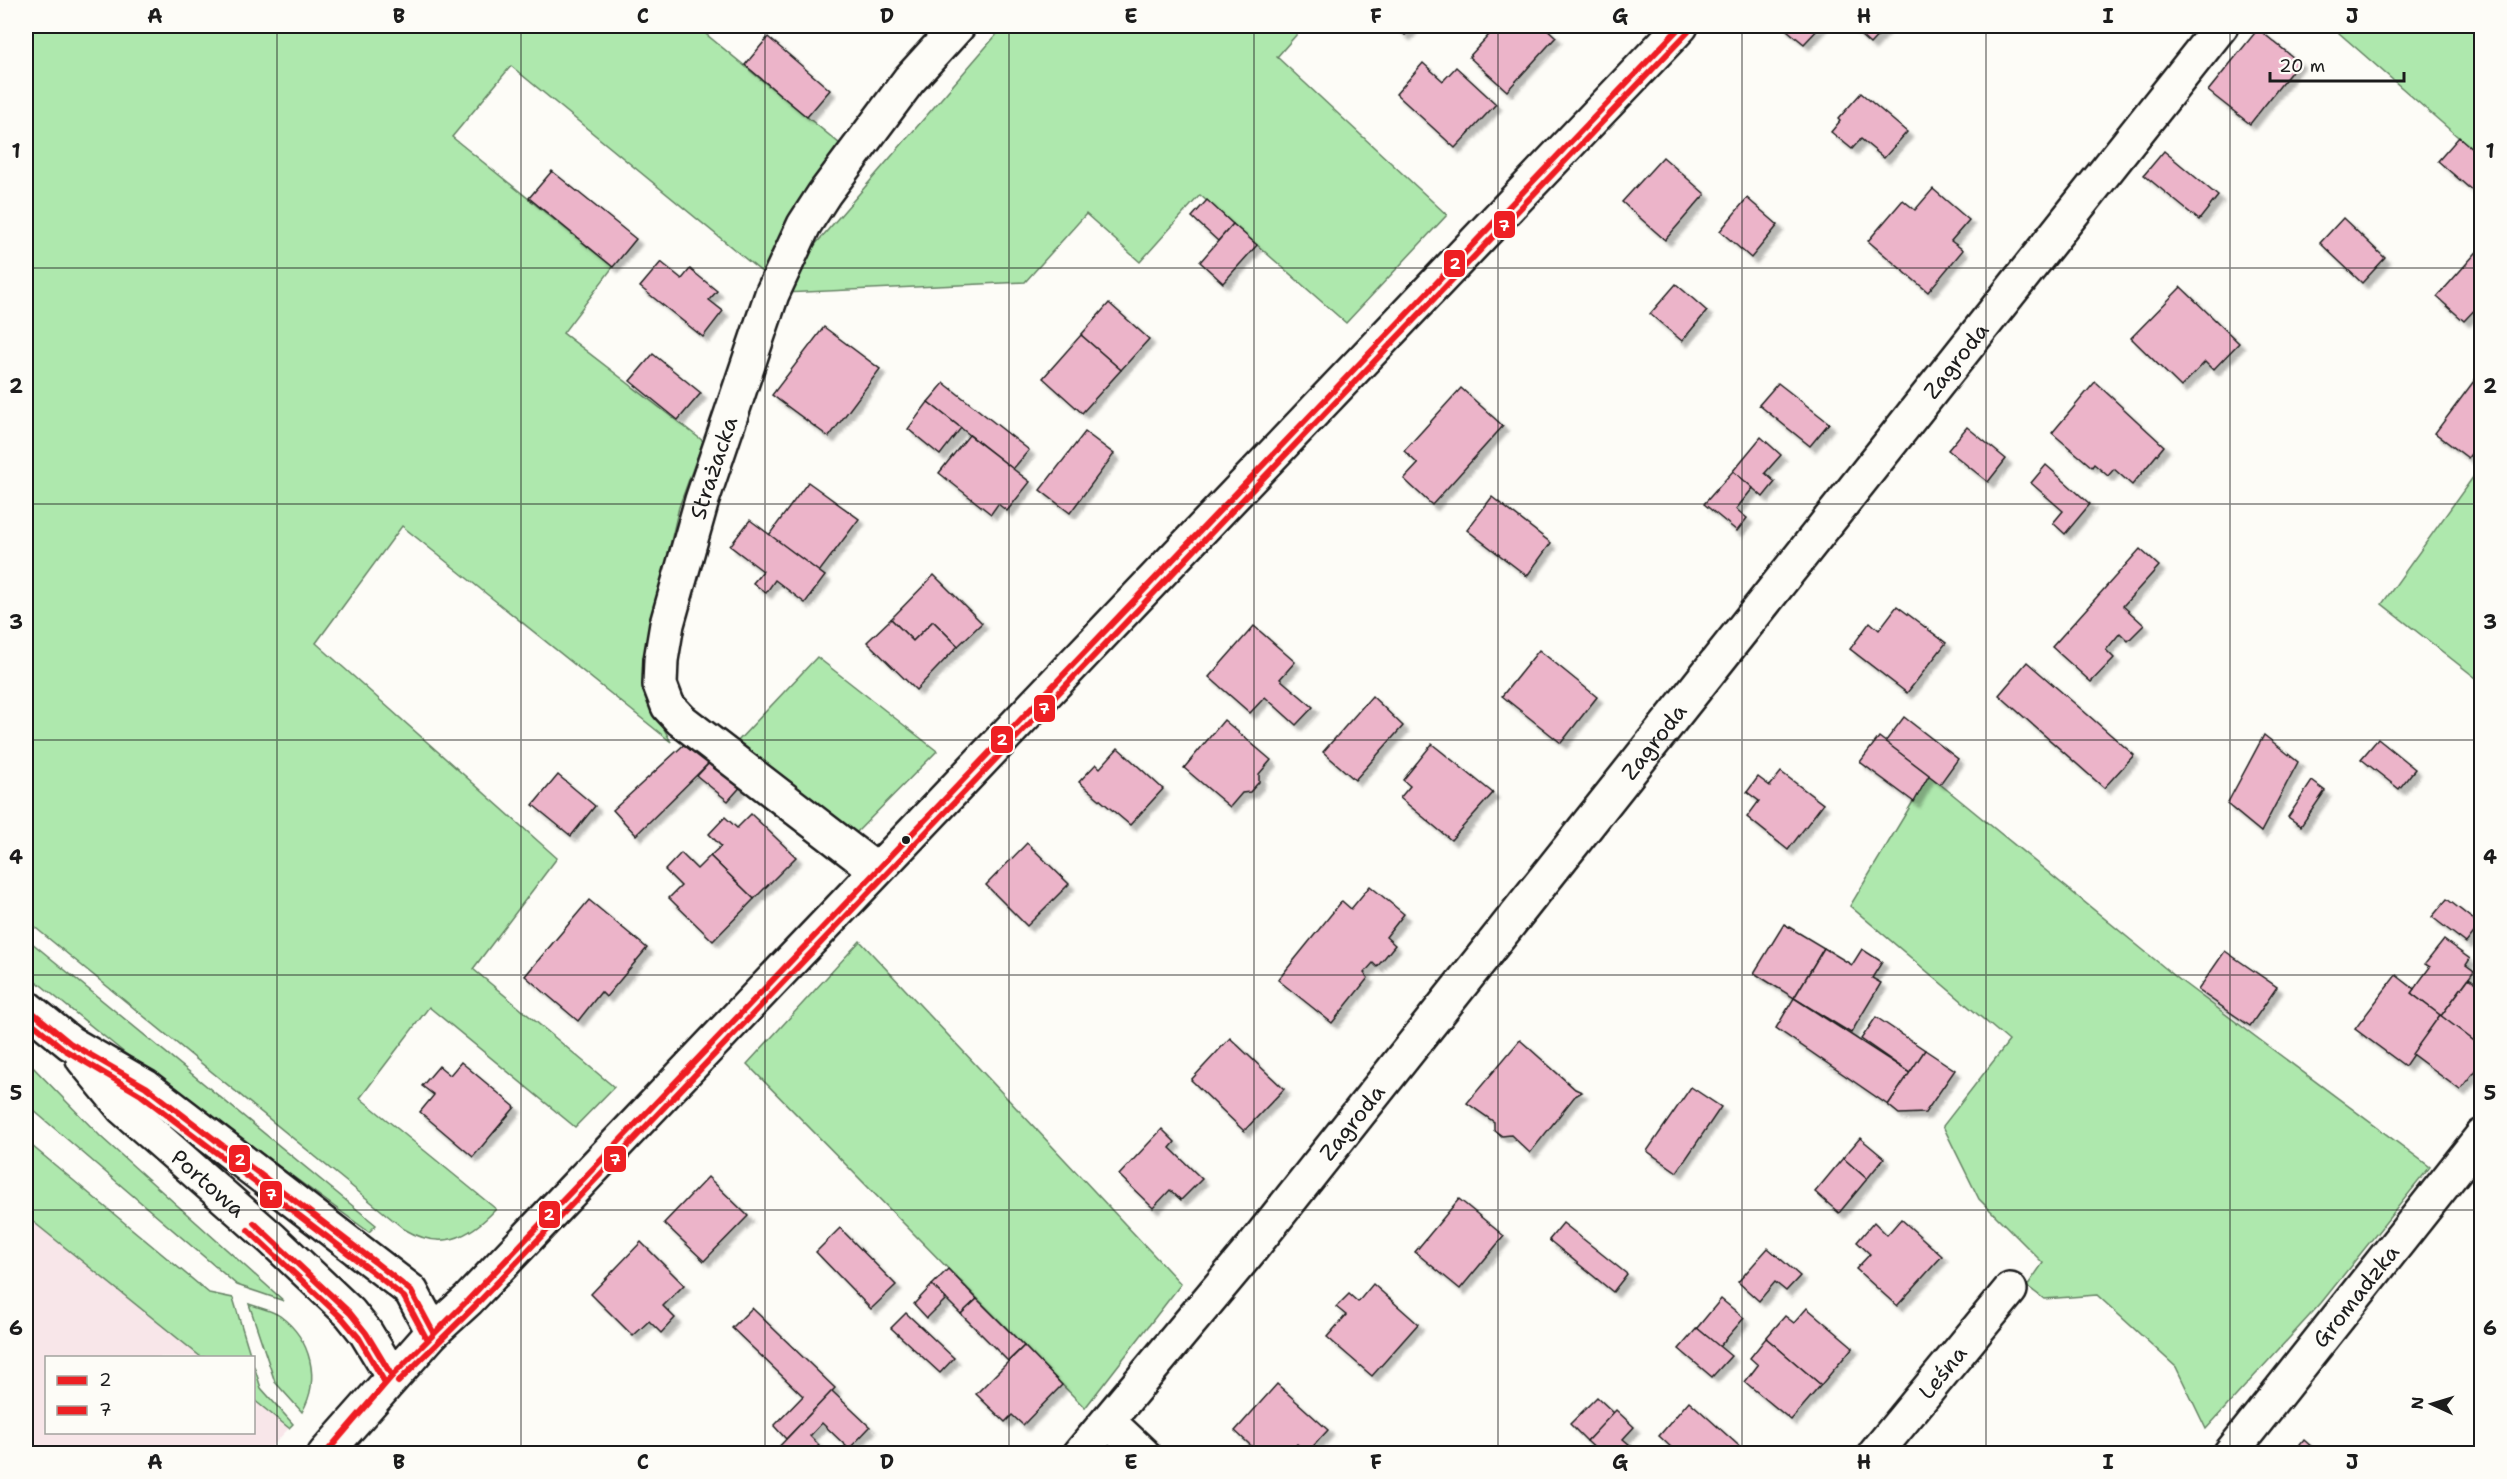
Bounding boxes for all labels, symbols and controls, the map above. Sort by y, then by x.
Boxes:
text: A [147,3,163,29]
text: B [393,3,405,29]
text: C [637,3,649,29]
text: D [880,3,894,29]
text: E [1124,3,1138,29]
text: F [1370,3,1382,29]
text: G [1612,3,1628,29]
text: H [1857,3,1871,29]
text: I [2102,3,2114,29]
text: J [2346,3,2359,29]
scale bar [2270,45,2404,83]
text: 20 m [2279,54,2325,78]
text: 1 [11,138,21,164]
text: 1 [2485,138,2495,164]
line badge: 7 [1493,210,1516,239]
text: 7 [1498,215,1510,236]
line badge: 2 [1443,249,1466,278]
text: 2 [1449,253,1461,274]
street label: Zagroda [1917,316,1995,405]
text: 2 [9,373,23,399]
text: 2 [2483,373,2497,399]
street label: Strażacka [683,412,744,522]
text: 3 [9,609,23,635]
text: 3 [2483,609,2497,635]
line badge: 7 [1033,694,1056,723]
street label: Zagroda [1615,697,1693,785]
text: 7 [1038,698,1050,719]
line badge: 2 [990,725,1014,754]
text: 2 [996,729,1008,750]
unlabelled marker [900,834,912,846]
text: 4 [9,844,23,870]
text: 4 [2483,844,2497,870]
street label: Zagroda [1313,1078,1391,1166]
text: 5 [10,1080,22,1106]
text: 5 [2484,1080,2496,1106]
street label: Portowa [165,1143,252,1224]
line badge: 2 [228,1144,251,1173]
line badge: 7 [603,1145,627,1173]
text: 2 [234,1149,246,1170]
text: 7 [609,1149,621,1170]
line badge: 7 [259,1180,283,1209]
text: 7 [265,1184,277,1205]
line badge: 2 [538,1200,561,1229]
text: 2 [543,1204,555,1225]
street label: Gromadzka [2306,1238,2405,1353]
text: 6 [9,1315,23,1341]
text: 6 [2483,1315,2497,1341]
street label: Leśna [1912,1339,1973,1405]
legend [45,1356,255,1434]
text: 2 [99,1368,112,1392]
north arrow [2402,1374,2462,1434]
text: N [2407,1396,2428,1410]
text: 7 [99,1398,112,1422]
text: A [147,1449,163,1475]
text: B [393,1449,405,1475]
text: C [637,1449,649,1475]
text: D [880,1449,894,1475]
text: E [1124,1449,1138,1475]
text: F [1370,1449,1382,1475]
text: G [1612,1449,1628,1475]
text: H [1857,1449,1871,1475]
text: I [2102,1449,2114,1475]
text: J [2346,1449,2359,1475]

